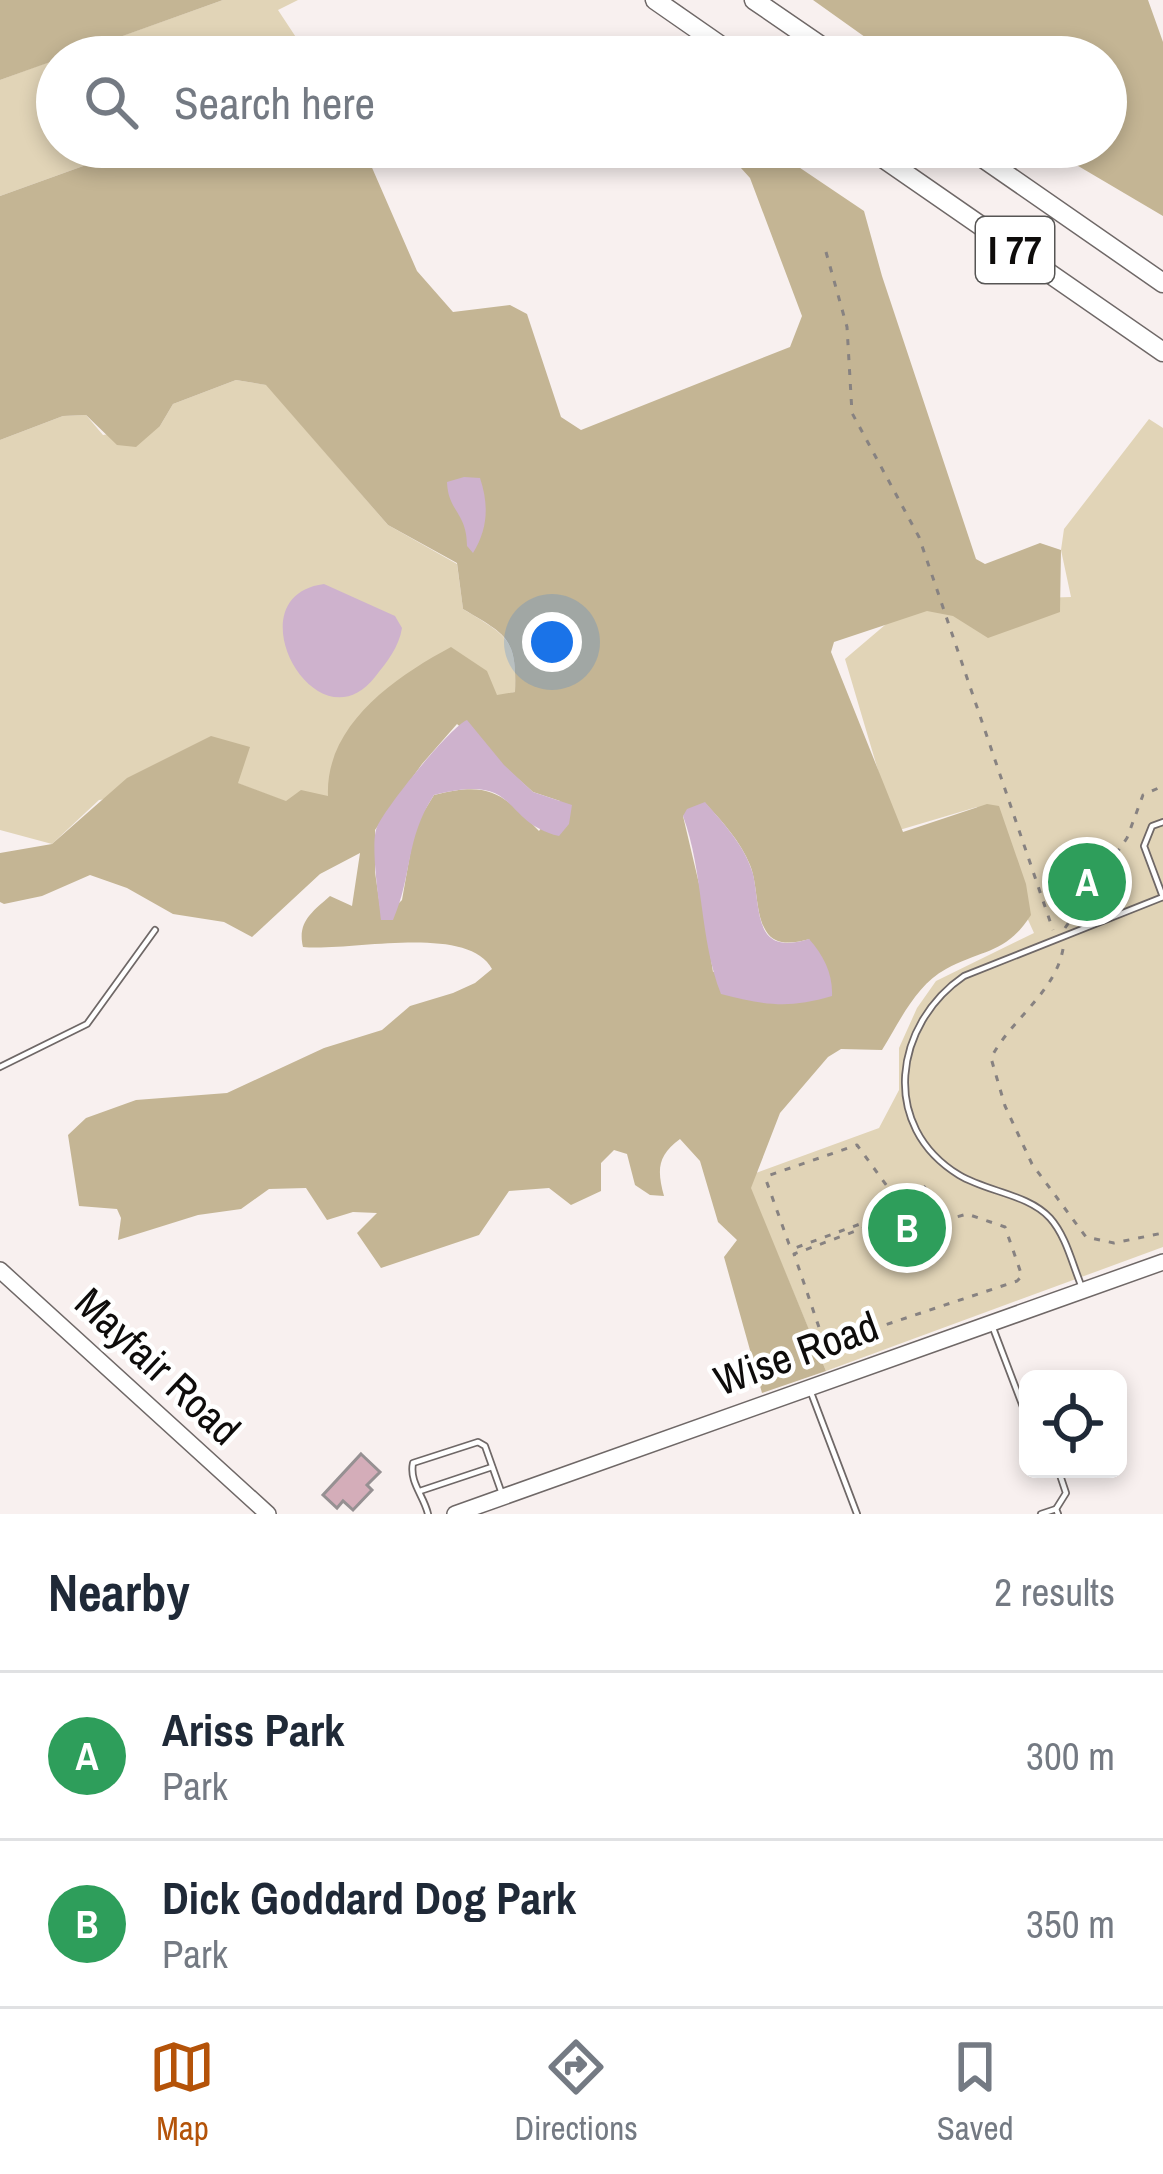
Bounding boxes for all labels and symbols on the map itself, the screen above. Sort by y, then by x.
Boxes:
road number: I 77 [976,217,1054,283]
your location [522,612,582,672]
pin: A [1048,837,1126,927]
pin: B [868,1183,946,1273]
street label: Mayfair Road [63,1275,253,1457]
street label: Wise Road [706,1298,886,1408]

